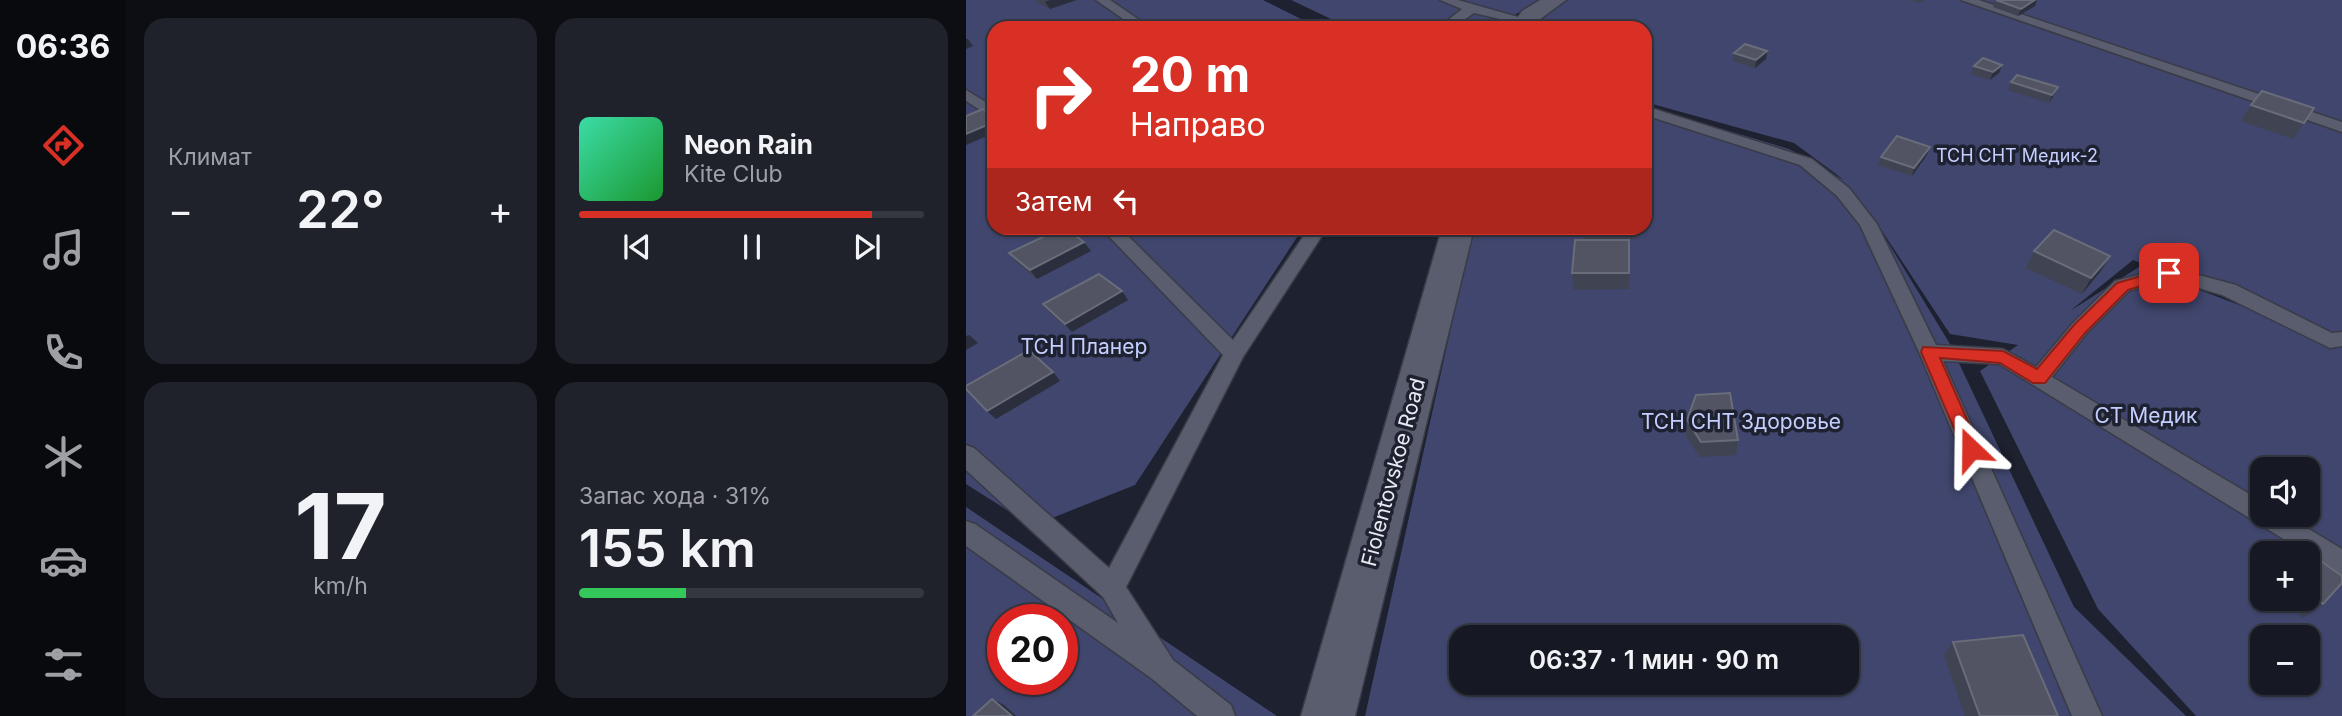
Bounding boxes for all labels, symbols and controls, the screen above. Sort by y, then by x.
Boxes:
text: 06:36 [16,27,110,66]
text: 20 m [1130,45,1250,104]
icon: right [1015,49,1106,140]
text: Направо [1130,105,1266,144]
icon: directions [39,121,88,170]
text: Neon Rain [684,129,813,160]
text: Климат [168,143,252,171]
park label: ТСН СНТ Медик-2 [1936,145,2098,166]
text: Kite Club [684,160,783,188]
text: 22° [296,178,385,241]
icon: left [1107,182,1145,220]
text: Затем [1015,186,1093,217]
text: − [168,187,193,233]
text: + [488,187,513,233]
icon: music [39,225,88,274]
icon: previous [618,228,656,266]
icon: pause [733,228,771,266]
icon: next [848,228,886,266]
pin [2139,243,2199,303]
icon: arrive [2150,254,2188,292]
icon: phone [39,328,88,377]
park label: ТСН Планер [1021,334,1147,359]
street label: Fiolentovskoe Road [1356,375,1430,569]
park label: СТ Медик [2094,403,2198,428]
park label: ТСН СНТ Здоровье [1641,409,1841,434]
position arrow [1934,412,2008,486]
icon: climate [39,432,88,481]
map controls [2250,457,2320,695]
button: sound [2250,457,2320,527]
text: 17 [294,471,387,581]
text: Запас хода · 31% [579,482,771,510]
text: 155 km [579,517,756,580]
icon: car [39,536,88,585]
button: + [2250,541,2320,611]
text: km/h [313,572,368,600]
speed limit sign: 20 [987,604,1078,695]
button: − [2250,625,2320,695]
icon: filters [39,640,88,689]
text: 06:37 · 1 мин · 90 m [1529,644,1779,675]

